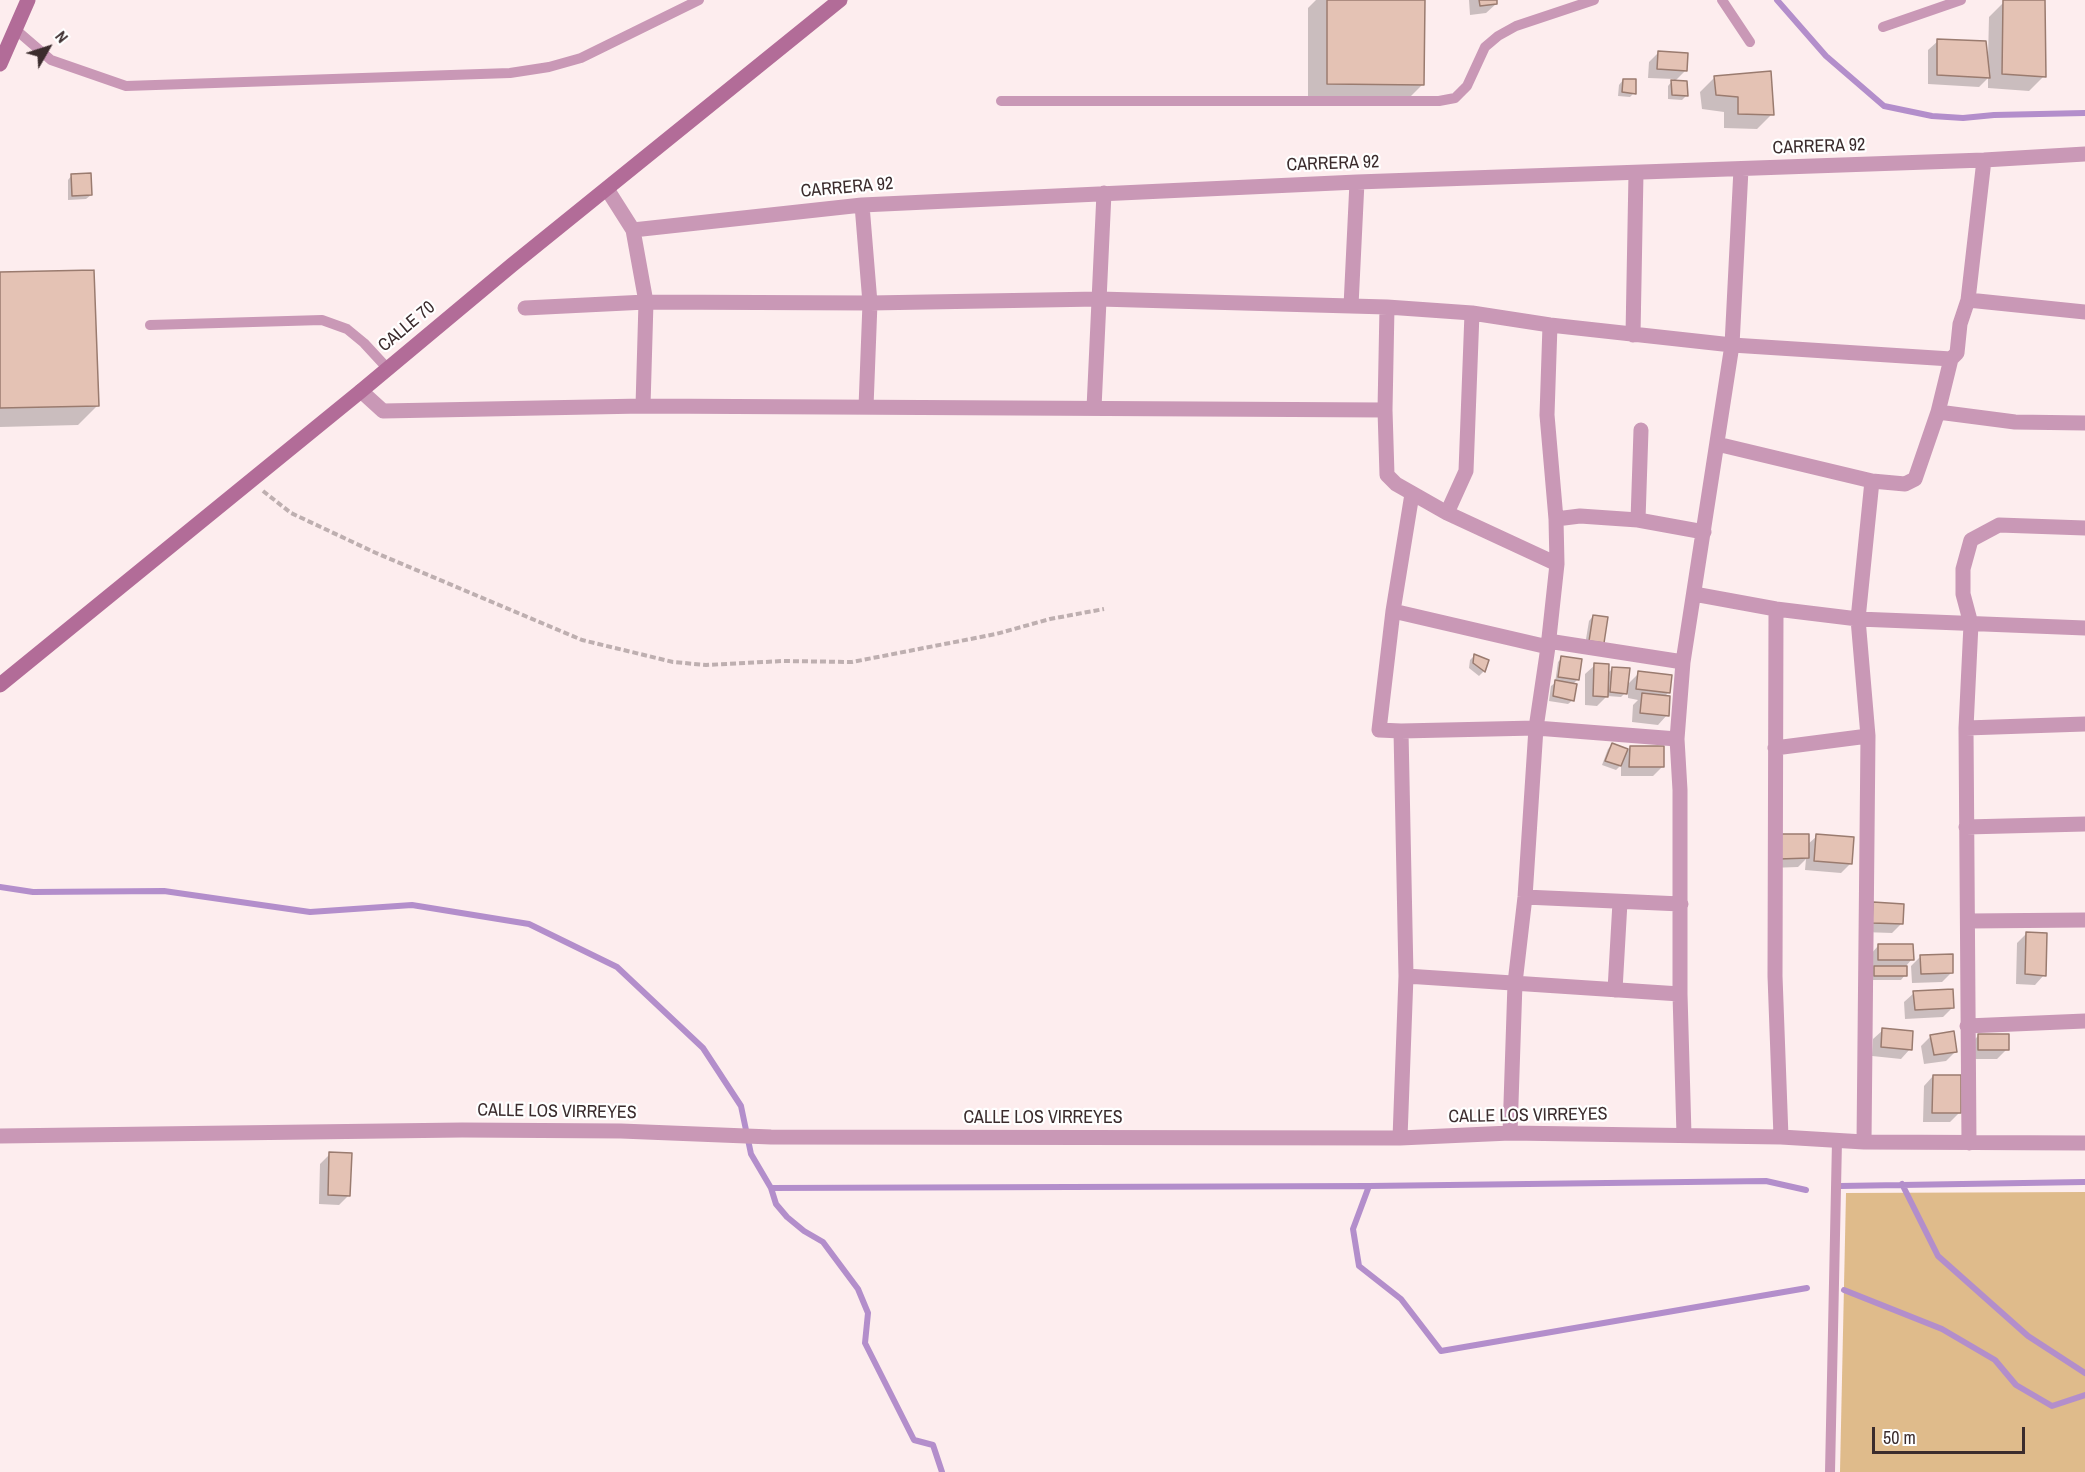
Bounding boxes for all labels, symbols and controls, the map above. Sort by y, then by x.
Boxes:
north arrow [18,18,78,78]
text: N [50,26,74,47]
street label: CARRERA 92 [1772,135,1866,159]
street label: CARRERA 92 [1286,152,1380,176]
street label: CARRERA 92 [800,173,894,203]
street label: CALLE 70 [374,297,440,357]
street label: CALLE LOS VIRREYES [477,1100,637,1124]
street label: CALLE LOS VIRREYES [1448,1104,1608,1128]
street label: CALLE LOS VIRREYES [963,1107,1123,1129]
scale bar [1875,1415,2028,1453]
text: 50 m [1883,1425,1916,1450]

